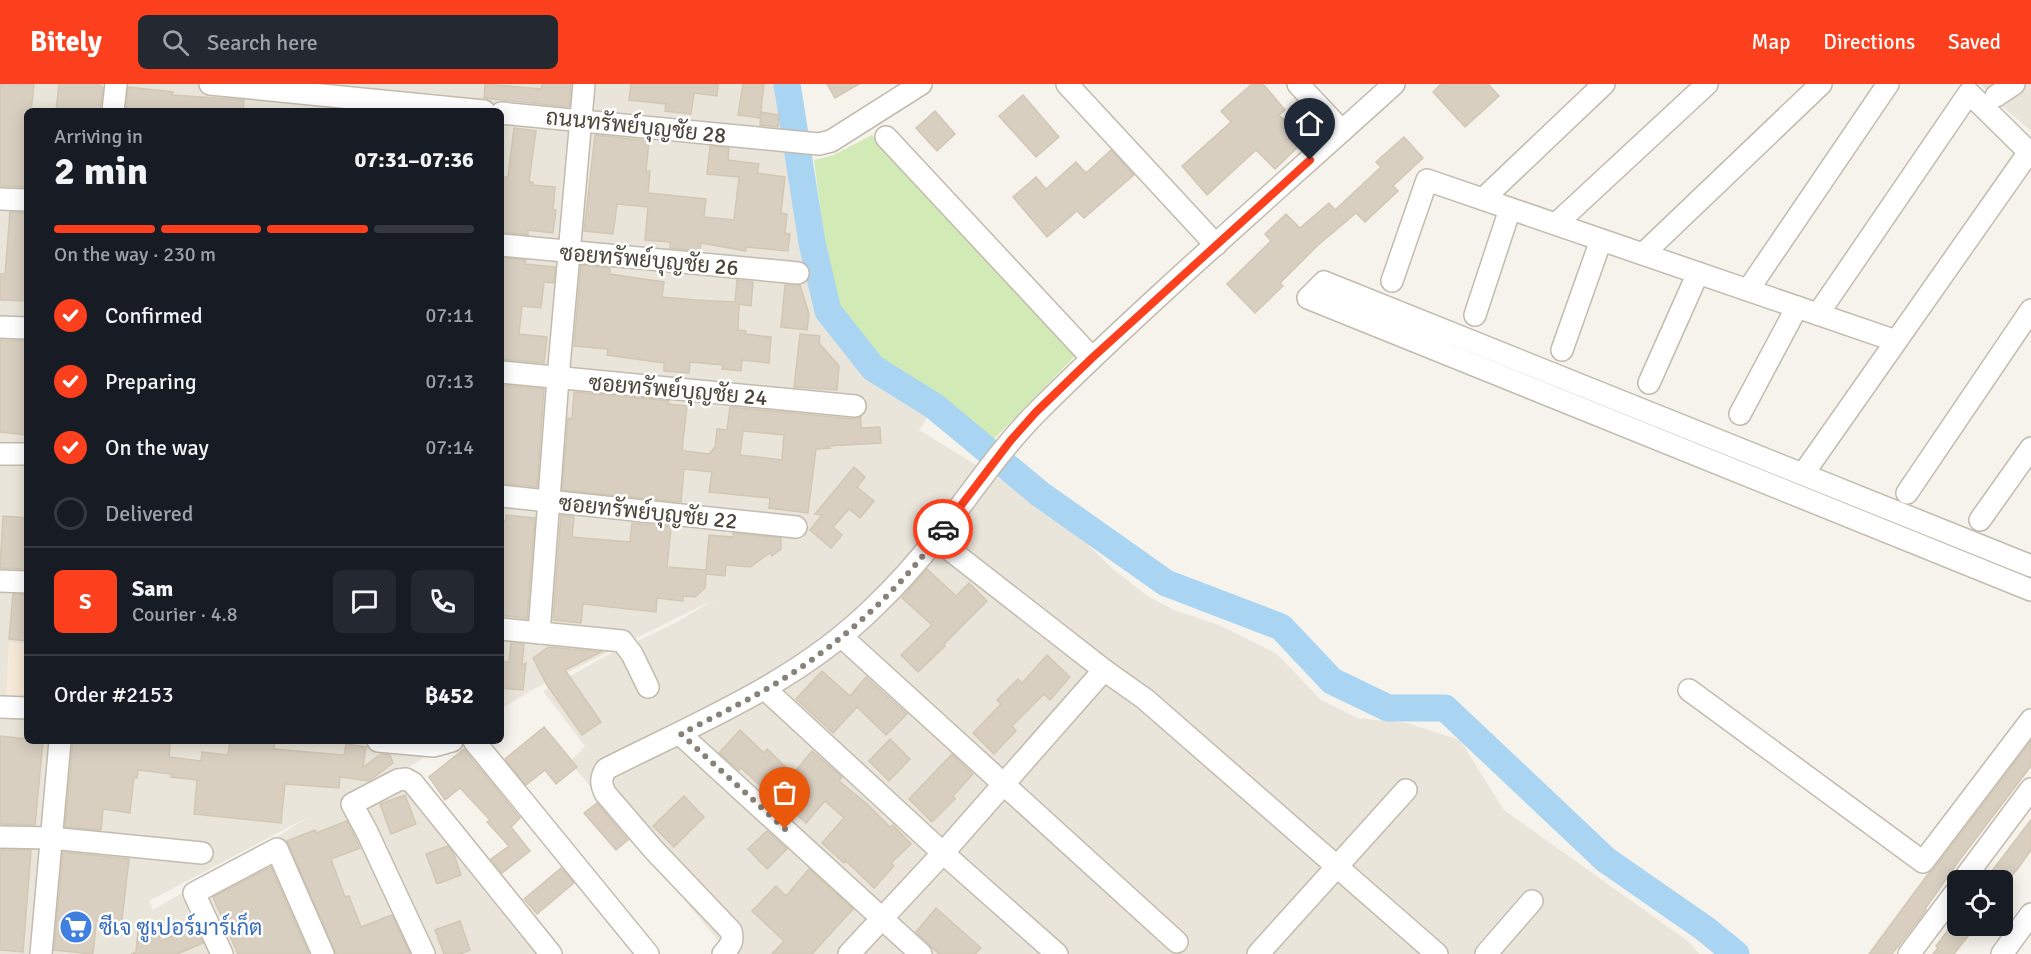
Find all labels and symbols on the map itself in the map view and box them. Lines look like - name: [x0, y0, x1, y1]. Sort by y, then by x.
- pin: [1284, 98, 1335, 160]
- street label: ถนนทรัพย์บุญชัย 28: [544, 102, 728, 151]
- street label: ซอยทรัพย์บุญชัย 26: [558, 238, 740, 283]
- street label: ซอยทรัพย์บุญชัย 24: [587, 368, 769, 413]
- street label: ซอยทรัพย์บุญชัย 22: [557, 488, 739, 537]
- courier: [913, 499, 973, 559]
- pin: [759, 767, 810, 829]
- supermarket icon: ซีเจ ซูเปอร์มาร์เก็ต: [58, 909, 94, 945]
- place label: ซีเจ ซูเปอร์มาร์เก็ต: [99, 912, 262, 943]

